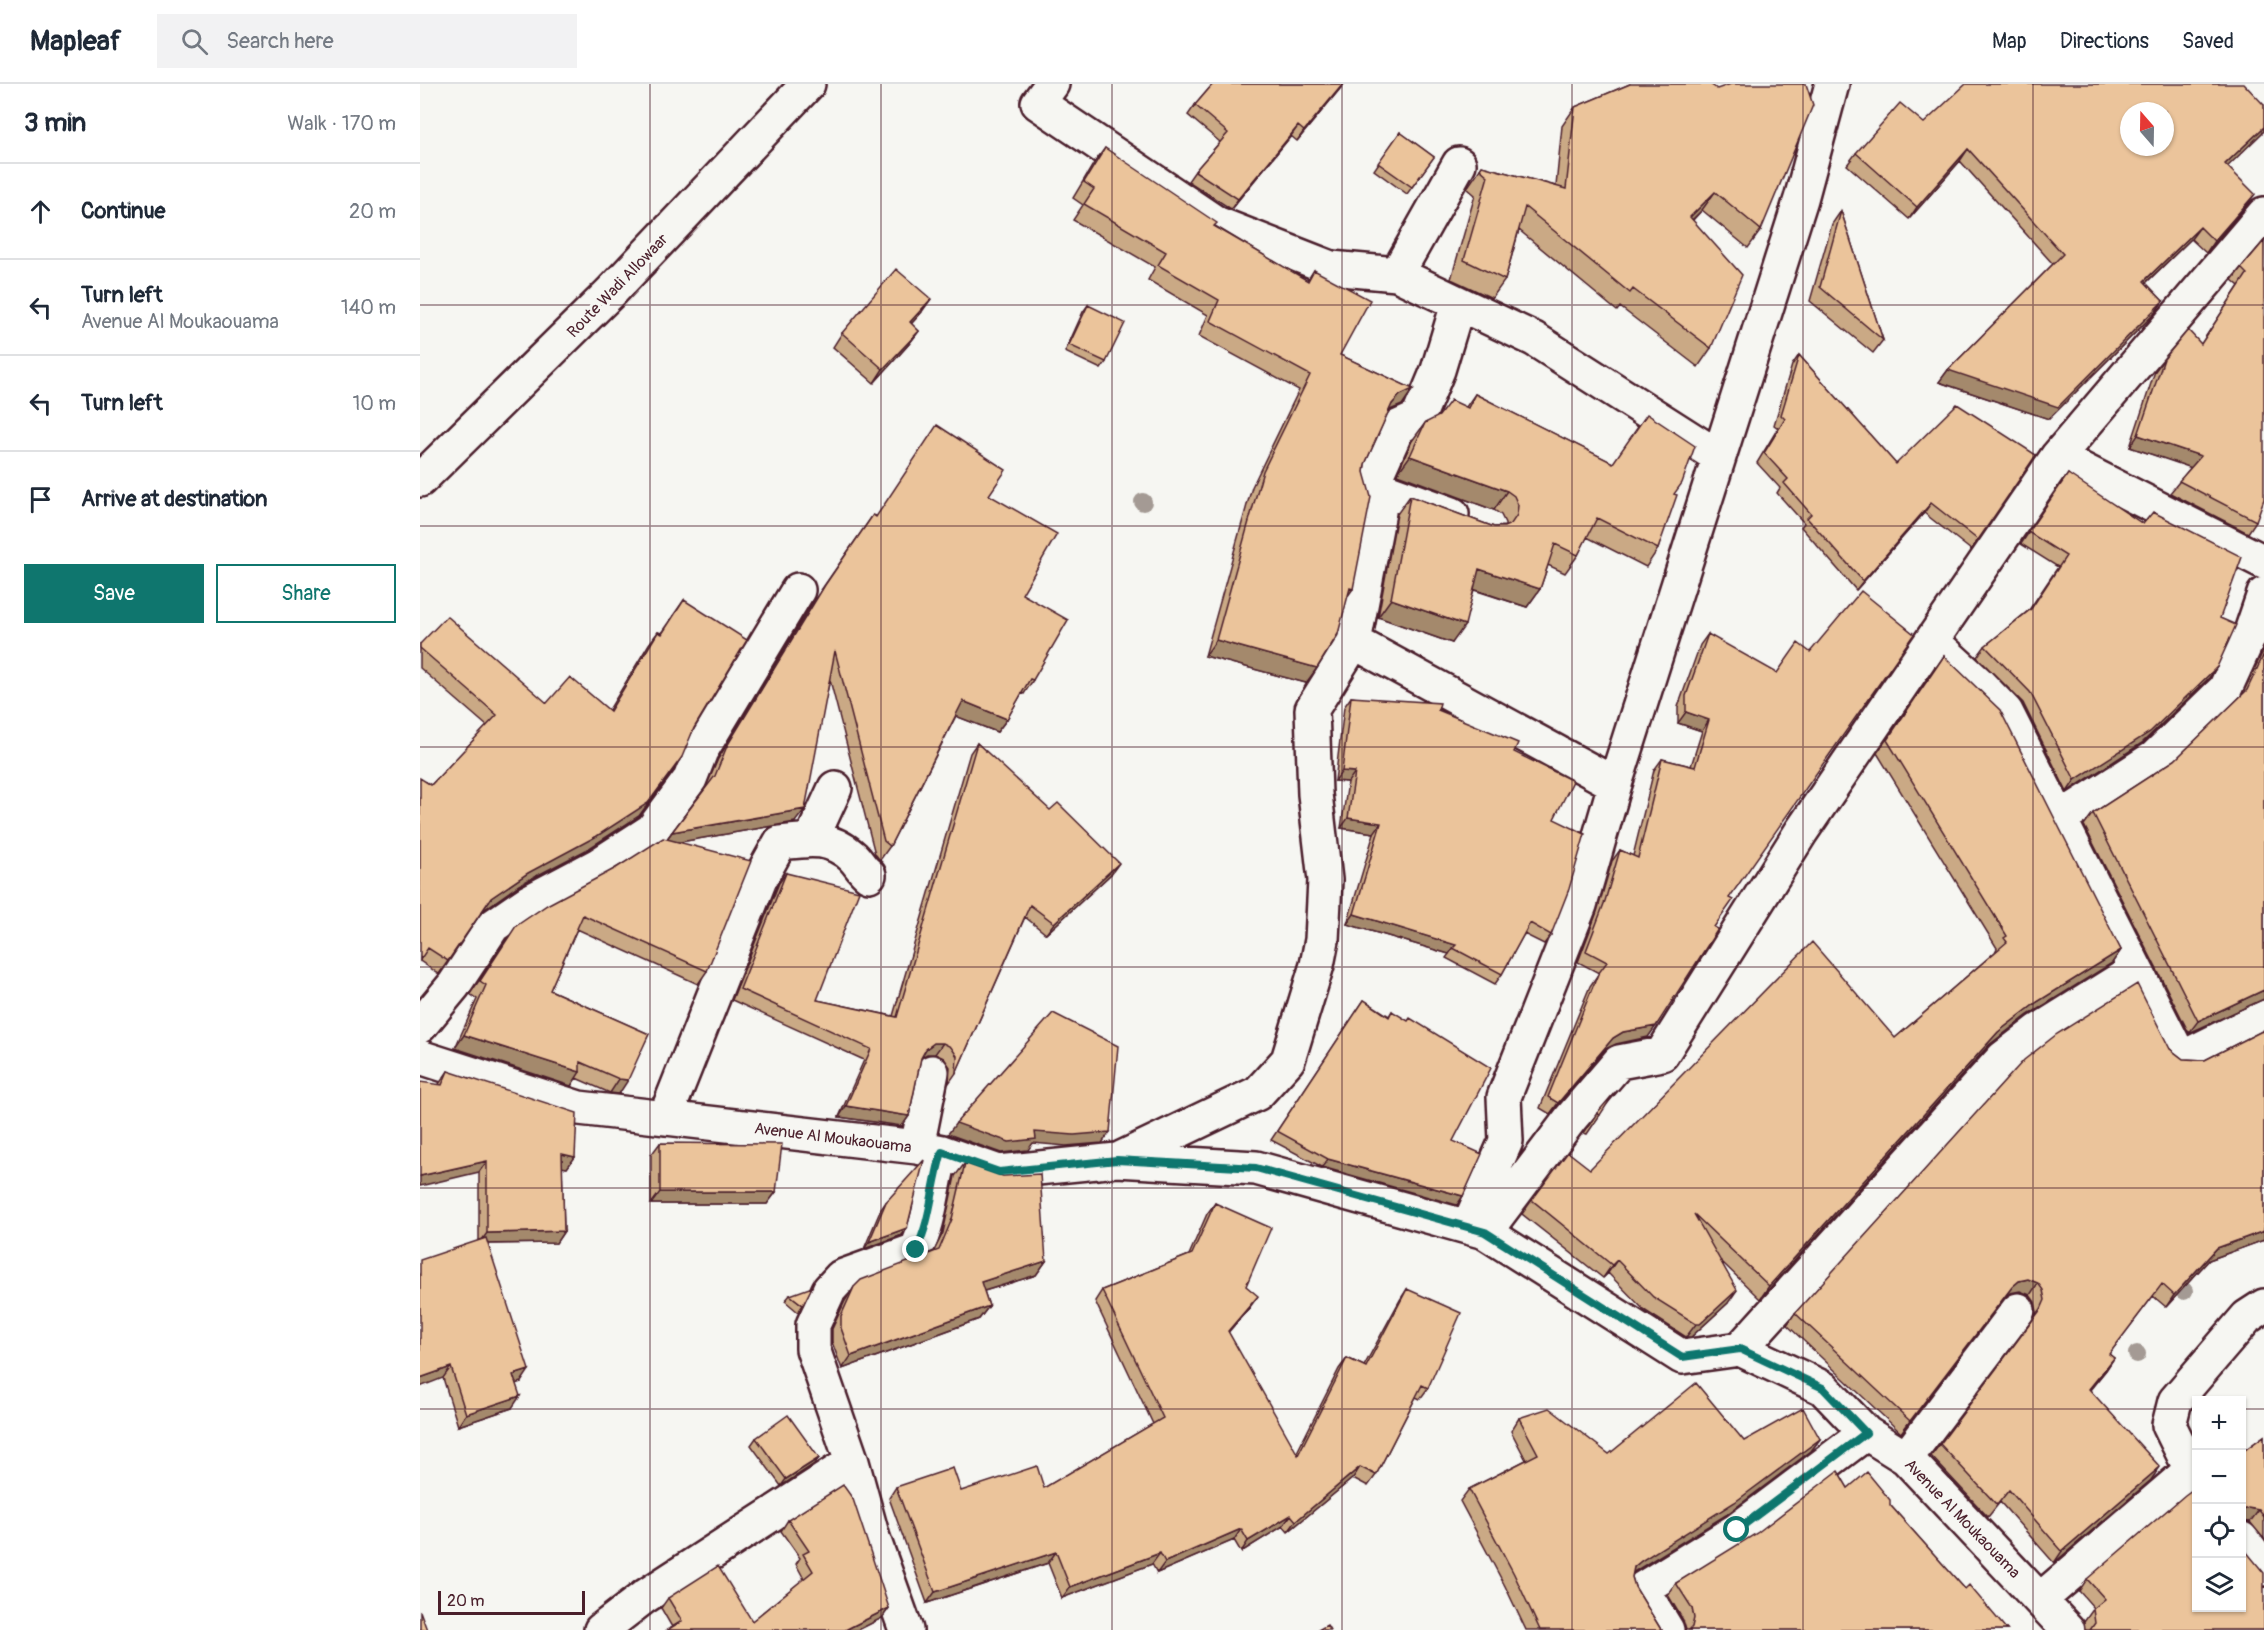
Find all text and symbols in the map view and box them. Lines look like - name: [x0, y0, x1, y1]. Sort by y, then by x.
- search box: [157, 14, 577, 68]
- text: Mapleaf: [30, 24, 121, 59]
- icon: search: [178, 25, 211, 58]
- text: Search here: [226, 27, 334, 55]
- text: Map: [1992, 28, 2027, 55]
- text: Directions: [2060, 28, 2149, 55]
- text: Saved: [2182, 28, 2234, 55]
- north arrow: [2120, 102, 2174, 156]
- text: 3 min: [24, 107, 86, 139]
- text: Walk · 170 m: [287, 111, 396, 136]
- icon: ahead: [24, 195, 57, 228]
- text: Continue: [81, 197, 165, 225]
- text: 20 m: [349, 199, 396, 224]
- street label: Route Wadi Allowaar: [563, 229, 673, 342]
- text: Turn left: [81, 281, 163, 309]
- icon: left: [24, 291, 57, 324]
- text: 140 m: [341, 295, 396, 320]
- text: Avenue Al Moukaouama: [81, 309, 279, 334]
- icon: left: [24, 387, 57, 420]
- text: Turn left: [81, 389, 163, 417]
- text: 10 m: [352, 391, 396, 416]
- icon: arrive: [24, 483, 57, 516]
- text: Arrive at destination: [81, 485, 267, 513]
- button: Save: [24, 564, 204, 623]
- button: Share: [216, 564, 396, 623]
- street label: Avenue Al Moukaouama: [753, 1118, 913, 1158]
- route end: [902, 1236, 928, 1262]
- map controls: [2192, 1396, 2246, 1612]
- button: +: [2192, 1396, 2246, 1450]
- button: −: [2192, 1450, 2246, 1504]
- street label: Avenue Al Moukaouama: [1900, 1455, 2024, 1583]
- button: locate: [2192, 1504, 2246, 1558]
- route start: [1723, 1516, 1749, 1542]
- button: layers: [2192, 1558, 2246, 1612]
- scale bar: [438, 1588, 585, 1616]
- text: 20 m: [447, 1591, 485, 1611]

